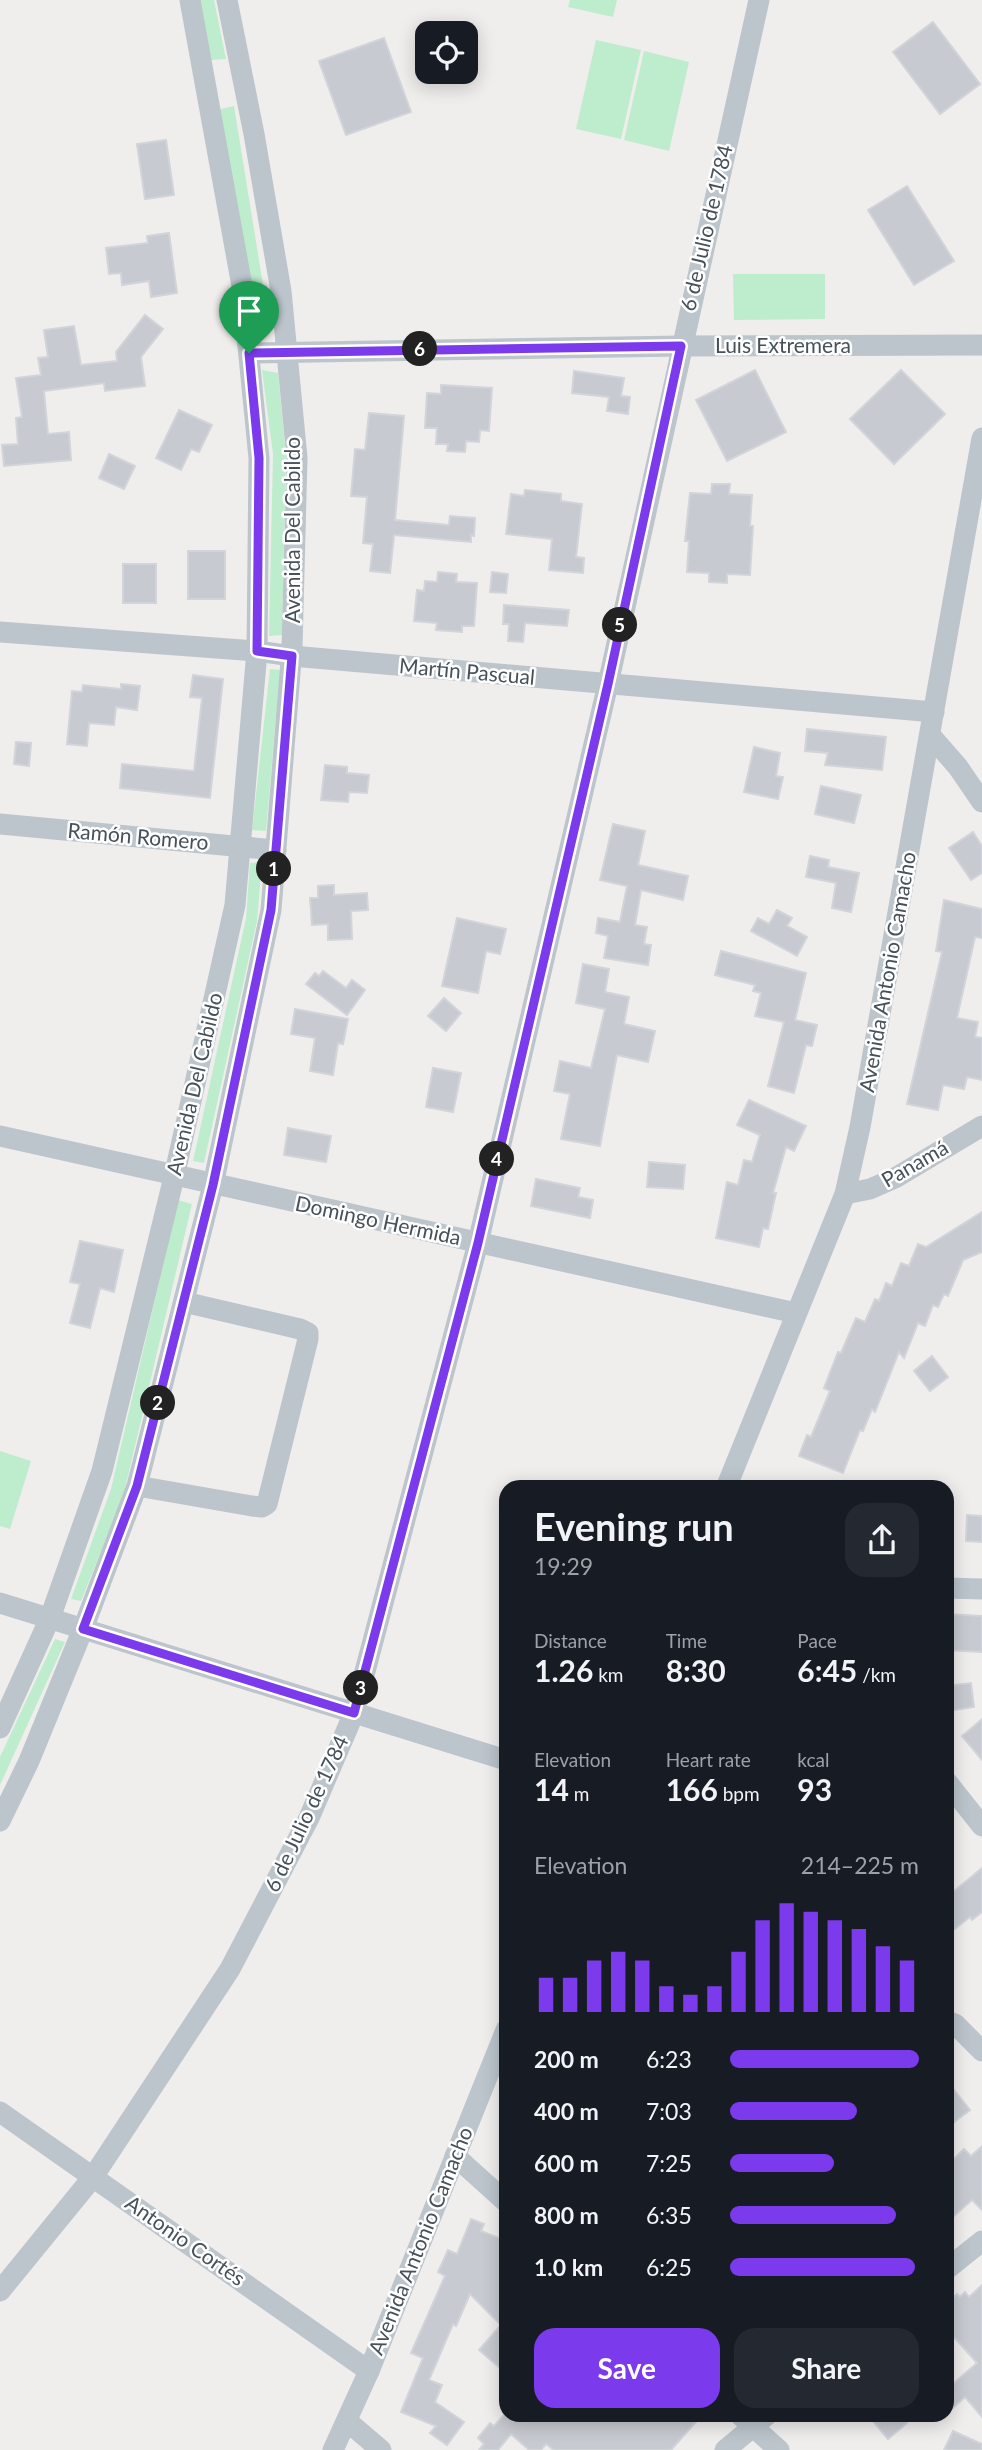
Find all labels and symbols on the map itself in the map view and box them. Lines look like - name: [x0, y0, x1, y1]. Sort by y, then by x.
- street label: 6 de Julio de 1784: [674, 142, 737, 313]
- pin: [219, 281, 279, 353]
- pin: 6: [402, 332, 438, 366]
- street label: Luis Extremera: [715, 332, 851, 357]
- street label: Avenida Del Cabildo: [279, 437, 304, 623]
- pin: 5: [602, 608, 638, 642]
- street label: Martín Pascual: [398, 652, 536, 689]
- street label: Ramón Romero: [67, 817, 210, 854]
- street label: Avenida Antonio Camacho: [853, 850, 920, 1094]
- pin: 1: [256, 852, 292, 886]
- street label: Avenida Del Cabildo: [160, 990, 227, 1177]
- street label: Panamá: [877, 1134, 952, 1192]
- pin: 4: [480, 1142, 514, 1176]
- street label: Domingo Hermida: [293, 1190, 463, 1249]
- pin: 2: [140, 1386, 176, 1420]
- pin: 3: [344, 1670, 378, 1706]
- street label: 6 de Julio de 1784: [258, 1731, 353, 1896]
- street label: Avenida Antonio Camacho: [362, 2123, 477, 2358]
- street label: Antonio Cortés: [121, 2189, 250, 2290]

